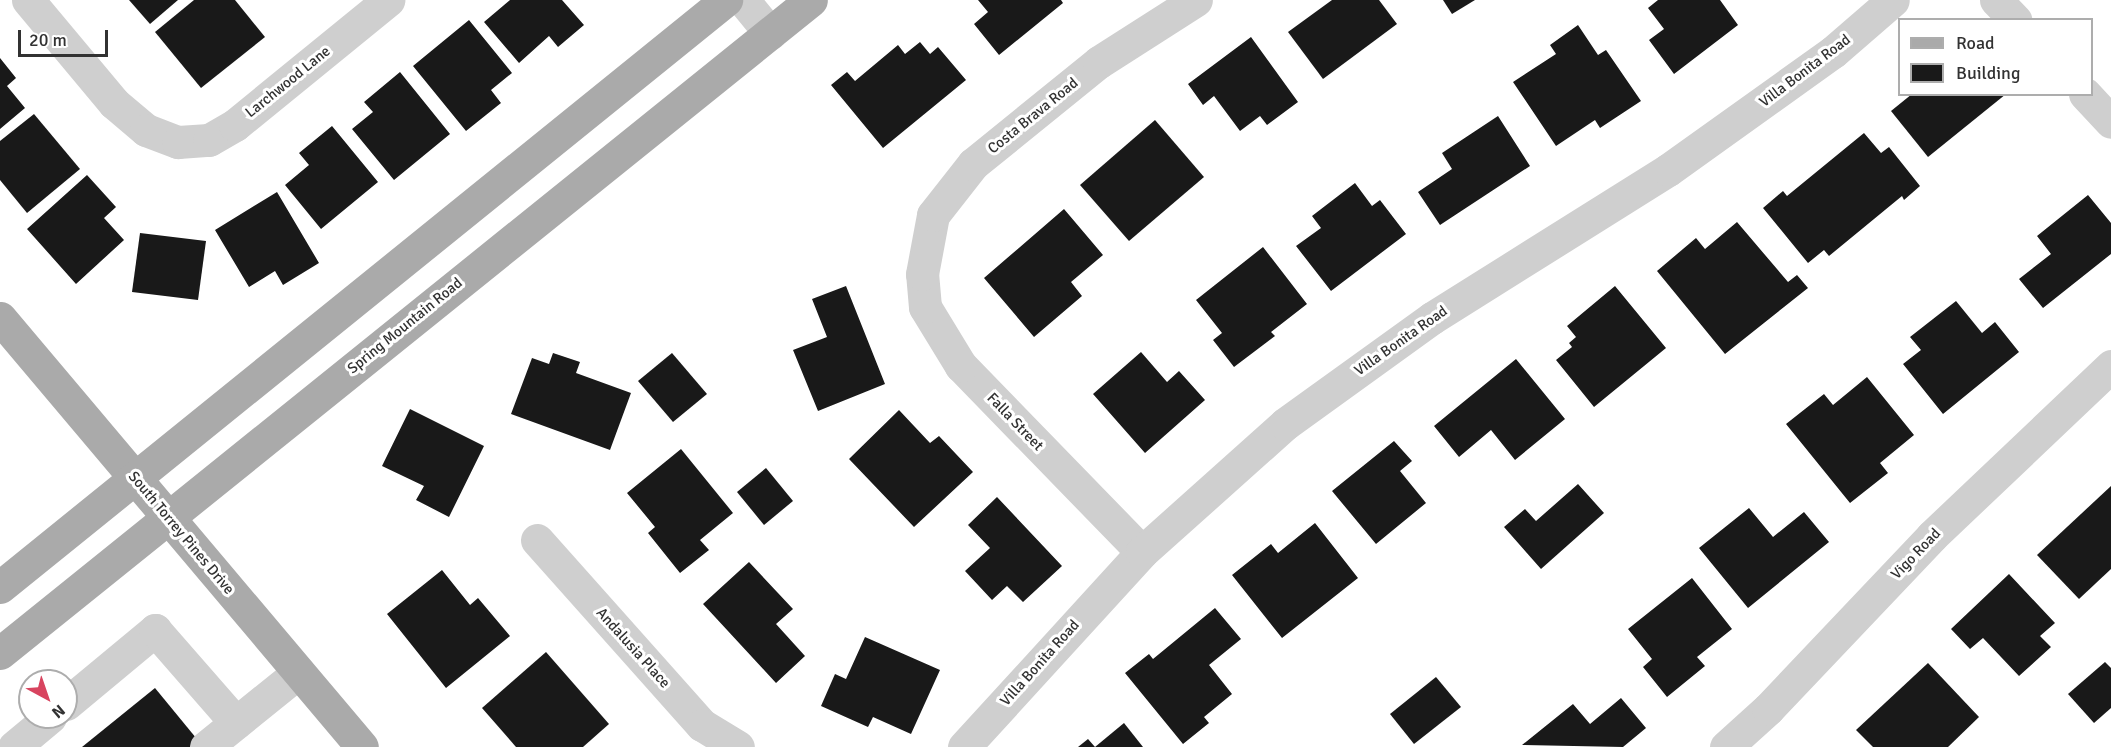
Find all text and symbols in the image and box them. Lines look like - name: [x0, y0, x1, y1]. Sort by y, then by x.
- scale bar: [21, 18, 111, 56]
- legend: [1898, 18, 2093, 96]
- text: 20 m: [29, 29, 67, 51]
- street label: Villa Bonita Road: [1756, 31, 1854, 111]
- text: Road: [1956, 32, 1995, 54]
- street label: Larchwood Lane: [242, 42, 334, 122]
- text: Building: [1956, 62, 2020, 84]
- street label: Costa Brava Road: [984, 74, 1082, 158]
- street label: Spring Mountain Road: [344, 274, 466, 378]
- street label: Villa Bonita Road: [1351, 302, 1451, 380]
- street label: Falla Street: [983, 389, 1047, 455]
- street label: South Torrey Pines Drive: [124, 468, 238, 598]
- street label: Vigo Road: [1887, 525, 1945, 583]
- street label: Andalusia Place: [592, 604, 674, 692]
- street label: Villa Bonita Road: [997, 616, 1083, 710]
- north arrow: [18, 669, 78, 729]
- text: N: [48, 700, 69, 722]

